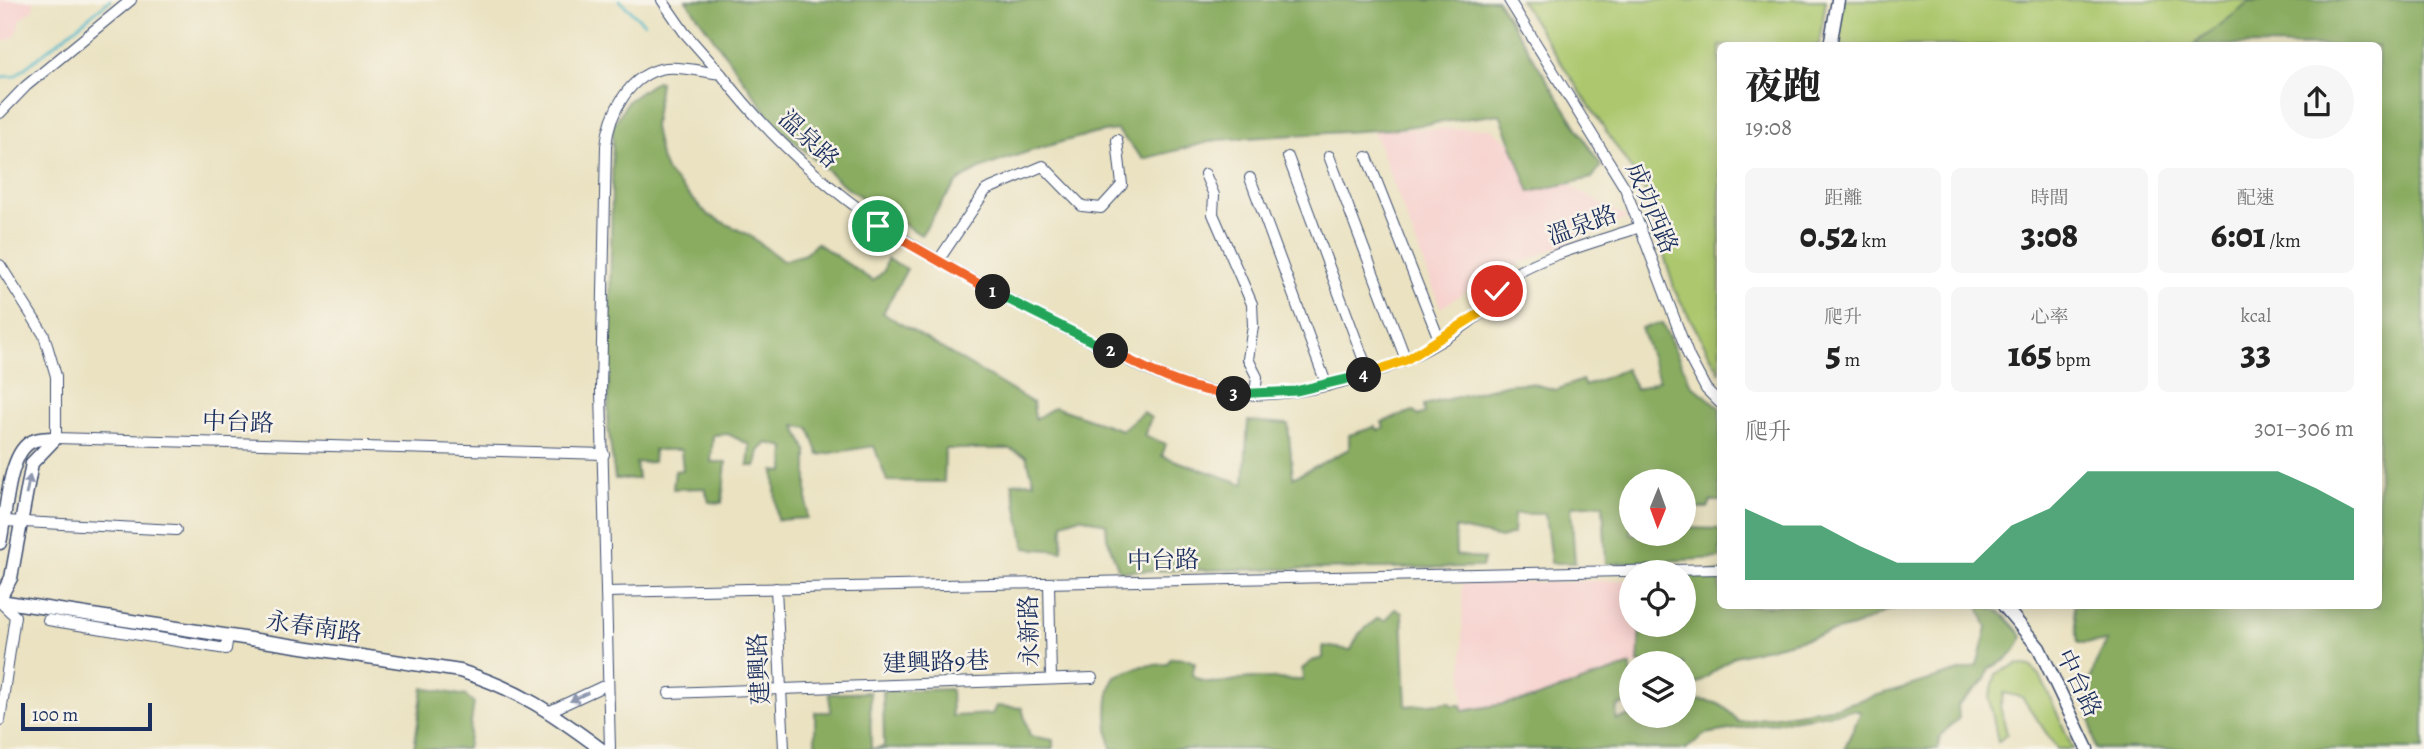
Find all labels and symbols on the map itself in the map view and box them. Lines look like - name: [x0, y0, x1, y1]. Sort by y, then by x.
- street label: 溫泉路: [772, 103, 846, 175]
- street label: 成功西路: [1619, 158, 1685, 258]
- pin: [848, 196, 908, 256]
- street label: 溫泉路: [1543, 198, 1621, 252]
- pin: [1467, 261, 1527, 321]
- pin: 1: [976, 274, 1010, 310]
- pin: 2: [1094, 334, 1128, 368]
- pin: 4: [1346, 358, 1382, 392]
- pin: 3: [1216, 376, 1252, 412]
- street label: 中台路: [201, 405, 275, 439]
- north arrow: [1619, 469, 1696, 546]
- one-way arrow: [23, 474, 34, 496]
- street label: 中台路: [1127, 543, 1199, 577]
- street label: 永新路: [1012, 595, 1046, 667]
- street label: 永春南路: [264, 604, 364, 650]
- street label: 建興路: [741, 632, 777, 706]
- street label: 建興路9巷: [882, 644, 990, 680]
- street label: 中台路: [2049, 644, 2109, 722]
- one-way arrow: [569, 691, 589, 703]
- scale bar: [21, 700, 152, 732]

